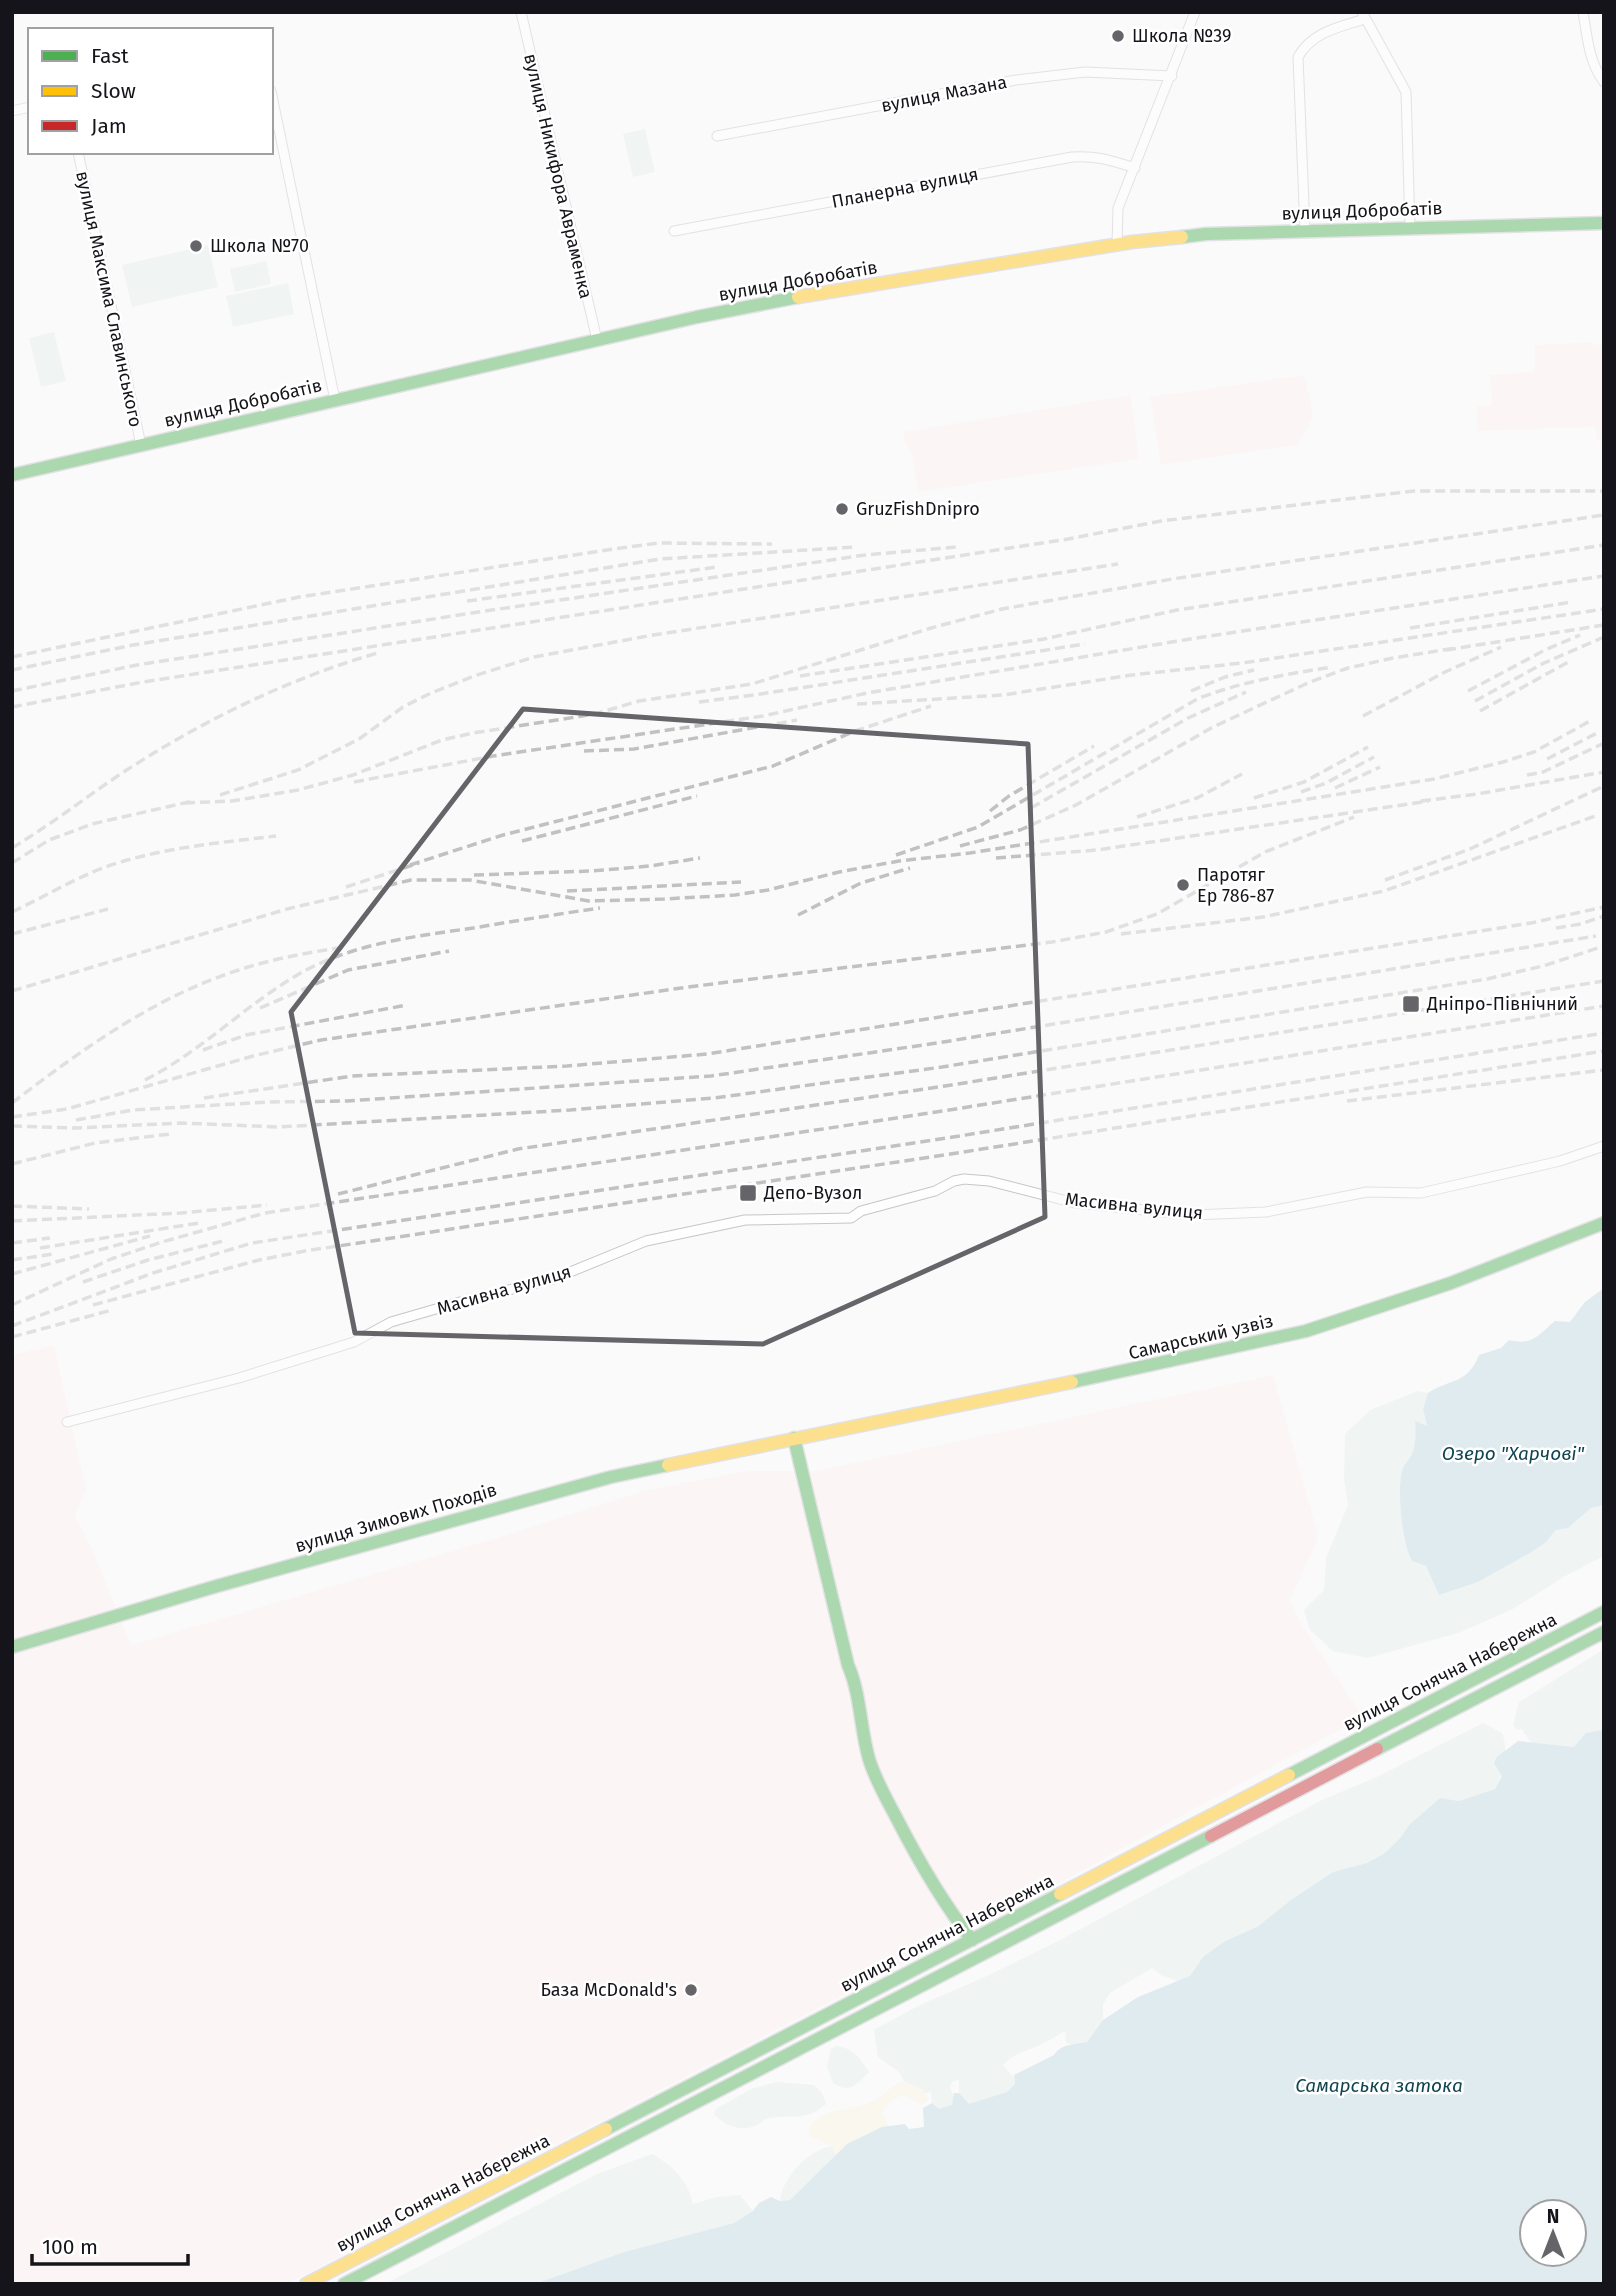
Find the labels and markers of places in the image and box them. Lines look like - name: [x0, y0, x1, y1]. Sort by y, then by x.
- place label: Школа №39: [1132, 25, 1232, 47]
- marker: Школа №39: [1110, 28, 1126, 44]
- place label: Школа №70: [210, 235, 309, 257]
- marker: Школа №70: [188, 238, 204, 254]
- place label: GruzFishDnipro: [856, 498, 980, 520]
- marker: GruzFishDnipro: [834, 501, 850, 517]
- place label: Паротяг Ер 786-87: [1197, 864, 1274, 907]
- marker: Паротяг Ер 786-87: [1175, 877, 1191, 893]
- place label: Дніпро-Північний: [1426, 993, 1578, 1015]
- marker: Дніпро-Північний: [1401, 994, 1421, 1014]
- place label: Депо-Вузол: [763, 1182, 862, 1204]
- marker: Депо-Вузол: [738, 1183, 758, 1203]
- place label: База McDonald's: [540, 1979, 677, 2001]
- marker: База McDonald's: [683, 1982, 699, 1998]

